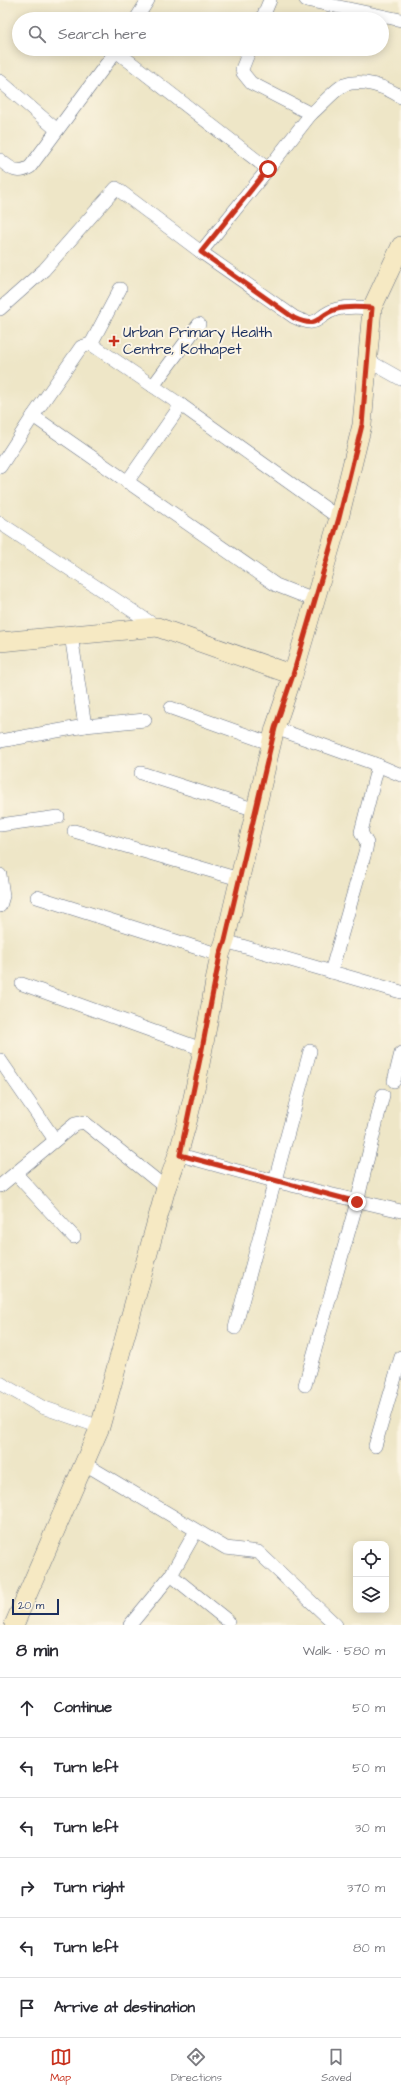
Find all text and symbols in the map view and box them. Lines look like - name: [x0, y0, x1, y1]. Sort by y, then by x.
- search box: [12, 12, 389, 56]
- icon: search: [26, 23, 48, 45]
- text: Search here: [58, 24, 147, 45]
- route start: [259, 160, 277, 178]
- place label: Urban Primary Health Centre, Kothapet: [123, 322, 272, 360]
- marker: Urban Primary Health Centre, Kothapet: [108, 335, 120, 347]
- route end: [348, 1193, 366, 1211]
- map controls: [353, 1541, 389, 1613]
- button: locate: [353, 1541, 389, 1577]
- button: layers: [353, 1577, 389, 1613]
- scale bar: [12, 1597, 59, 1616]
- text: 20 m: [18, 1598, 44, 1613]
- text: 8 min: [16, 1639, 58, 1663]
- text: Walk · 580 m: [303, 1642, 385, 1660]
- icon: ahead: [16, 1697, 38, 1719]
- text: Continue: [54, 1697, 112, 1718]
- text: 50 m: [352, 1699, 385, 1717]
- icon: left: [16, 1757, 38, 1779]
- text: Turn left: [54, 1757, 118, 1778]
- text: 50 m: [352, 1759, 385, 1777]
- icon: left: [16, 1817, 38, 1839]
- text: Turn left: [54, 1817, 118, 1838]
- text: 30 m: [355, 1819, 385, 1837]
- icon: right: [16, 1877, 38, 1899]
- text: Turn right: [54, 1877, 125, 1898]
- text: 370 m: [347, 1879, 385, 1897]
- icon: left: [16, 1937, 38, 1959]
- text: Turn left: [54, 1937, 118, 1958]
- text: 80 m: [353, 1939, 385, 1957]
- icon: arrive: [16, 1997, 38, 2019]
- text: Arrive at destination: [54, 1997, 195, 2018]
- tab: Map: [50, 2046, 72, 2085]
- tab: Directions: [171, 2046, 222, 2085]
- tab: Saved: [321, 2046, 351, 2085]

